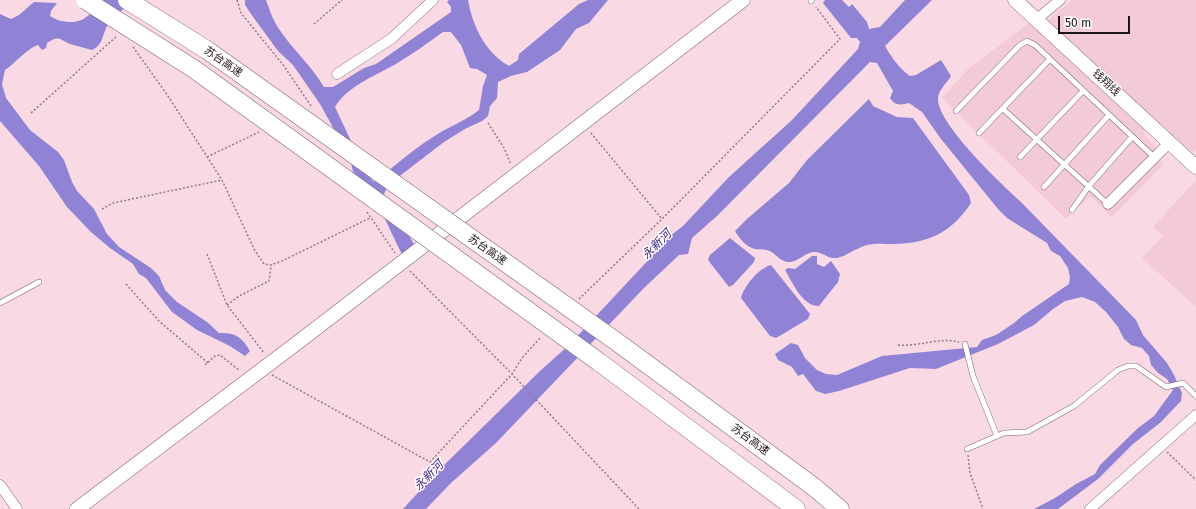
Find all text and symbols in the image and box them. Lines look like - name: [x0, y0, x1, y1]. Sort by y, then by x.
- scale bar: [1060, 8, 1132, 34]
- text: 50 m: [1065, 16, 1091, 30]
- street label: 苏台高速: [201, 44, 245, 80]
- street label: 钱翔线: [1089, 67, 1123, 99]
- water label: 永新河: [639, 227, 675, 263]
- street label: 苏台高速: [465, 232, 509, 268]
- street label: 苏台高速: [728, 422, 772, 458]
- water label: 永新河: [411, 458, 447, 494]

